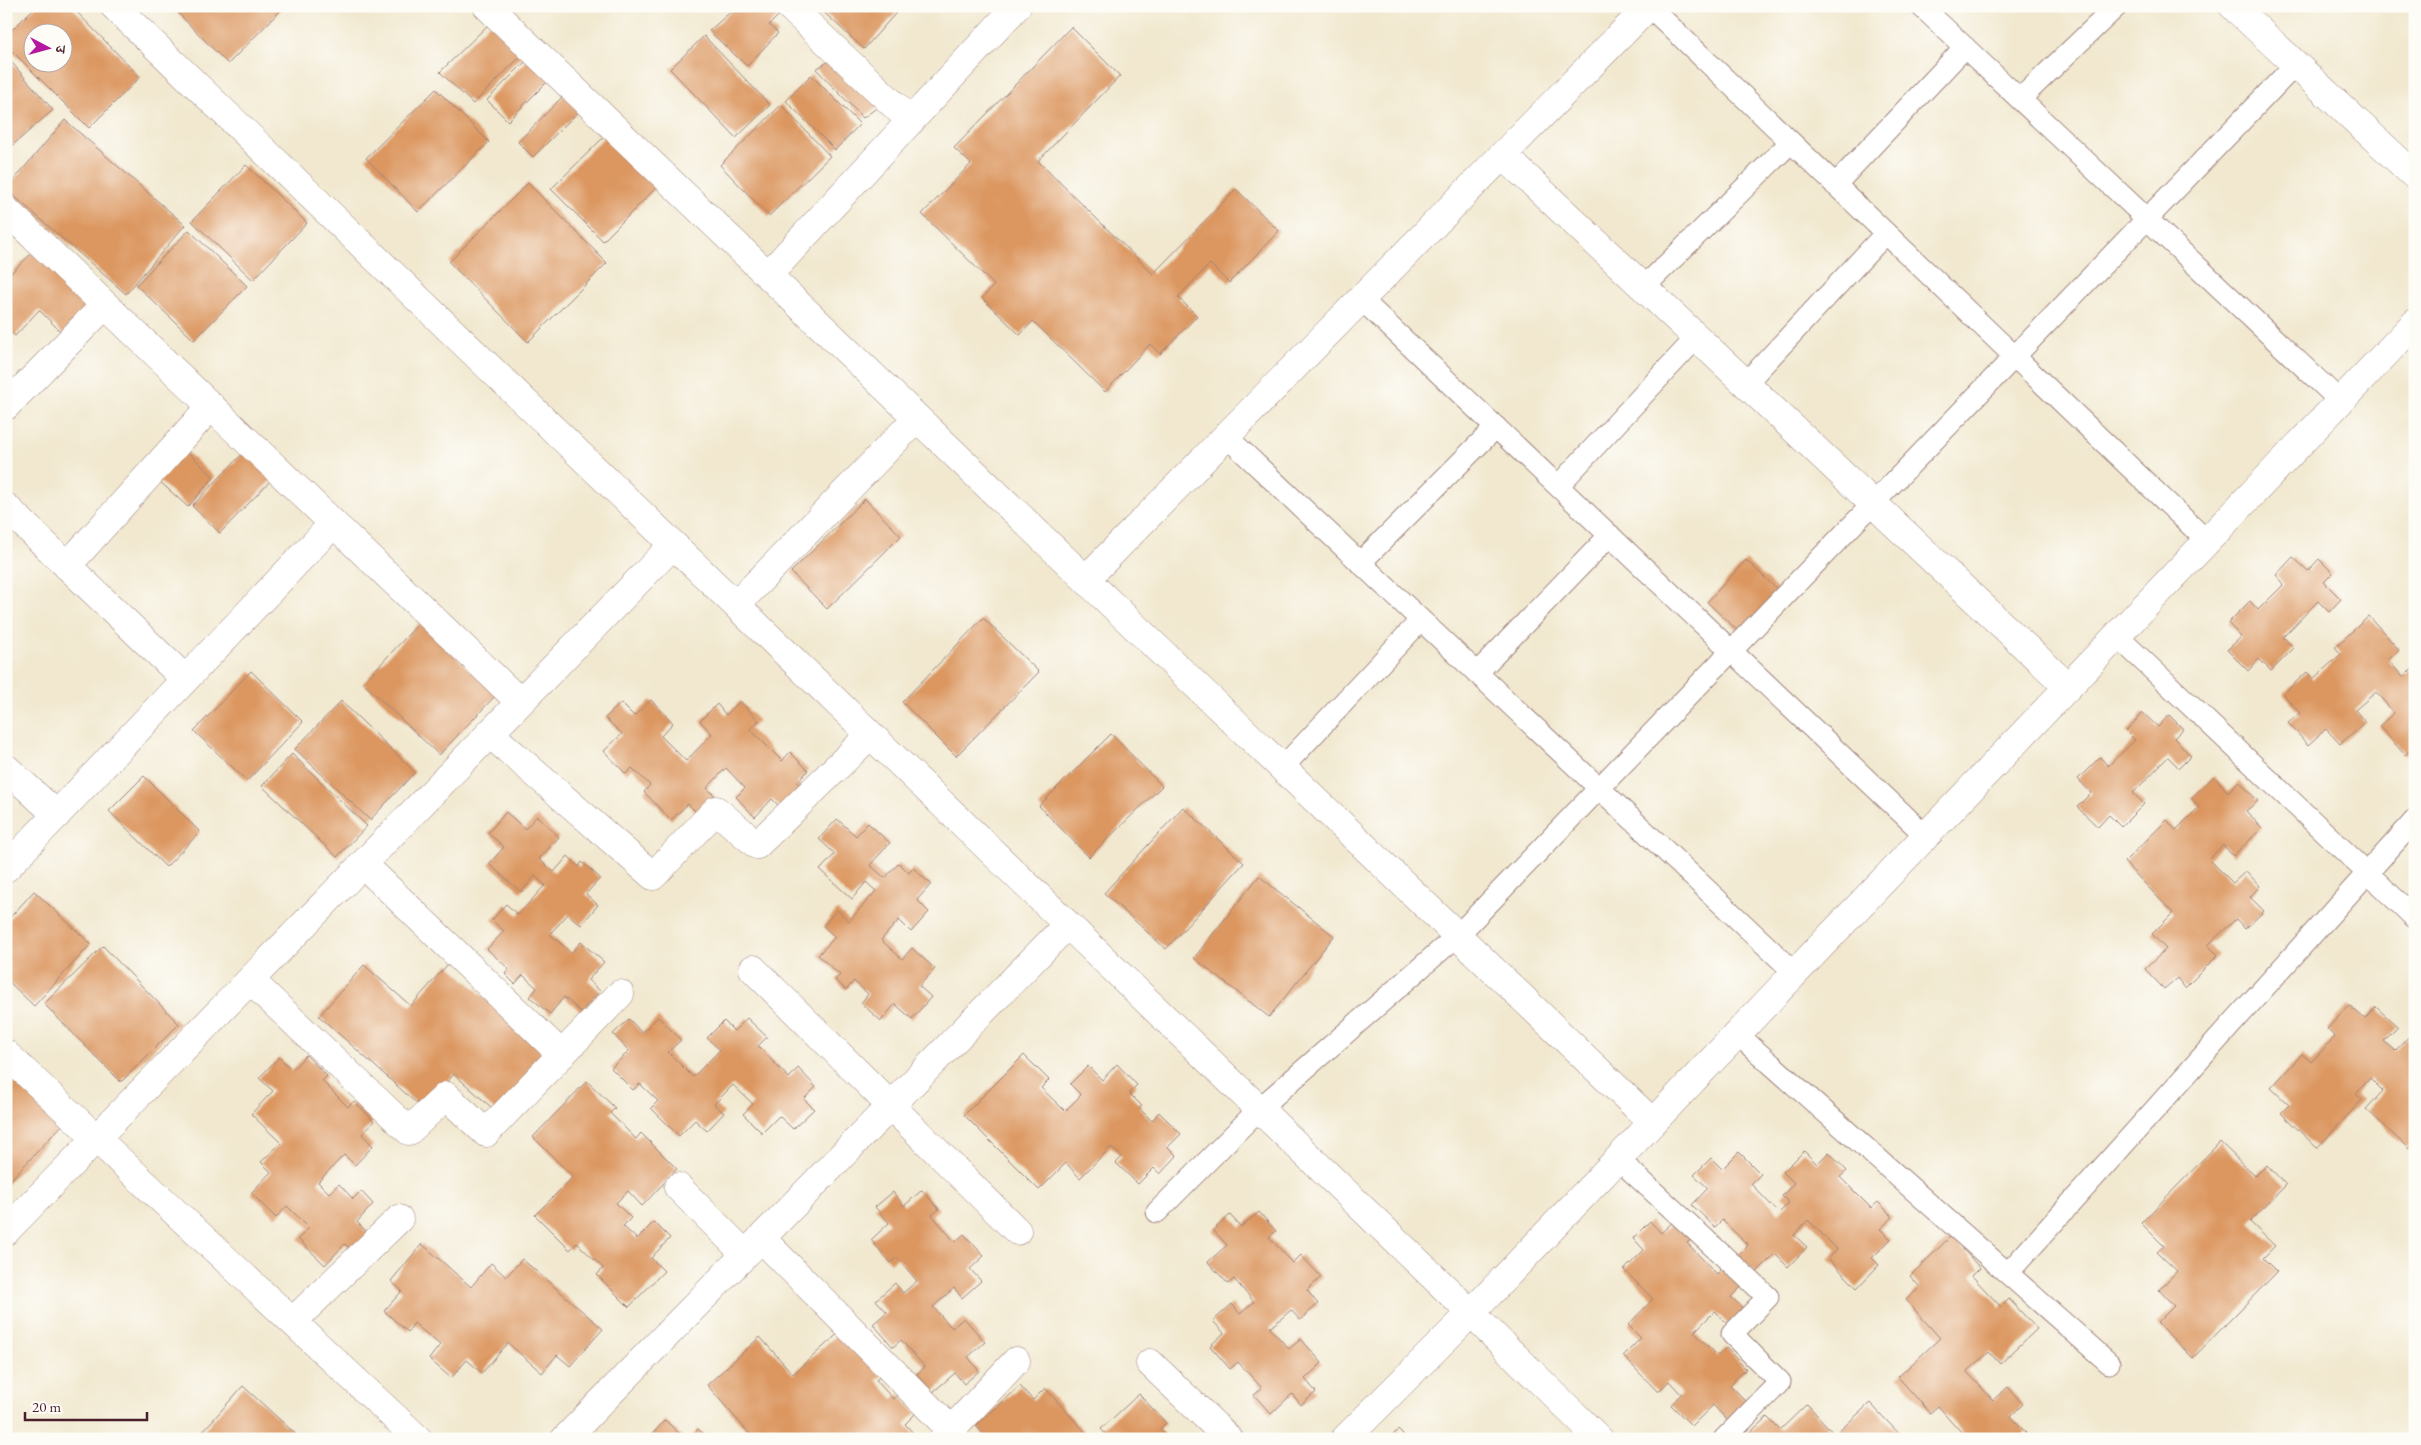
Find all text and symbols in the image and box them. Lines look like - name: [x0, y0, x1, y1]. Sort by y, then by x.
- north arrow: [22, 22, 72, 72]
- text: उ: [52, 44, 70, 55]
- scale bar: [25, 1390, 148, 1422]
- text: 20 m: [32, 1397, 61, 1416]

